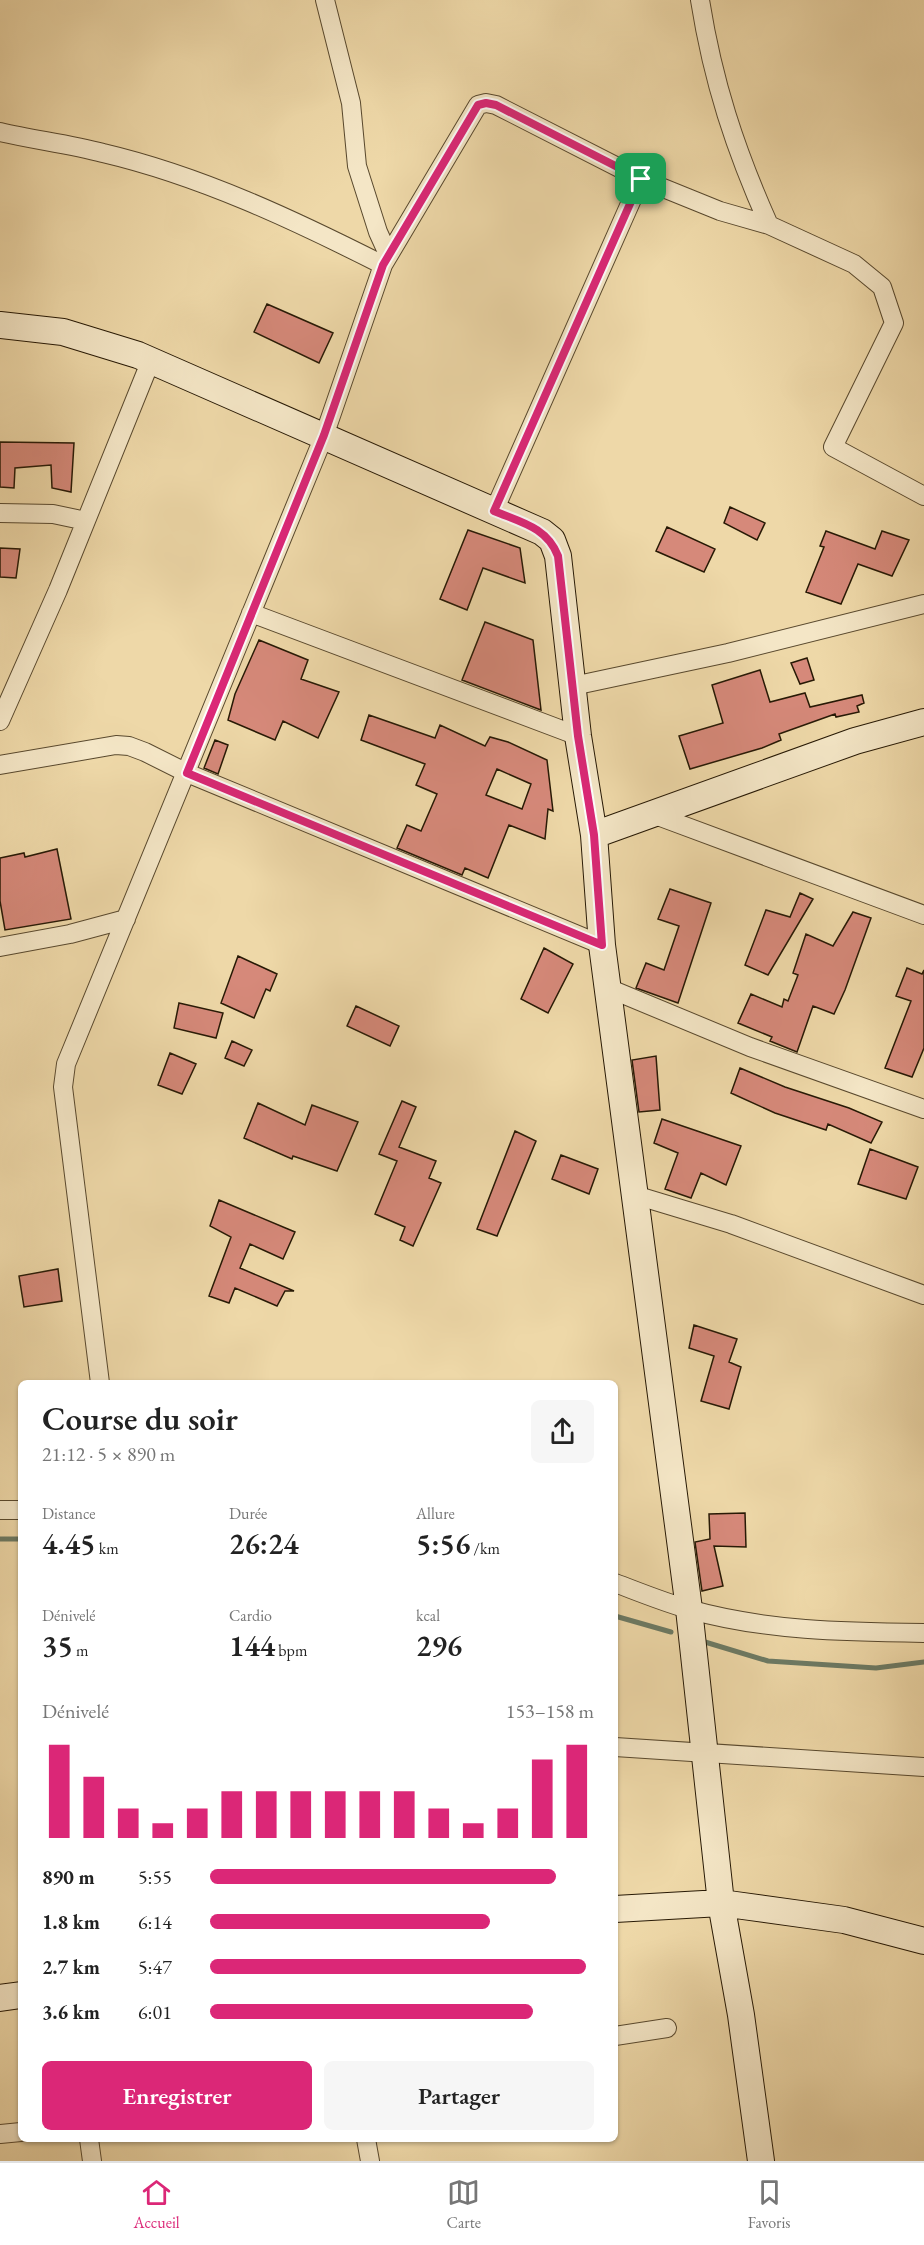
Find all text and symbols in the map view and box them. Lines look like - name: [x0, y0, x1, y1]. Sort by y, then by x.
- pin: [615, 153, 666, 204]
- icon: arrive: [624, 162, 657, 195]
- text: Course du soir: [42, 1397, 238, 1440]
- button: share: [531, 1400, 594, 1463]
- text: 21:12 · 5 × 890 m: [42, 1441, 175, 1467]
- text: Distance: [42, 1503, 95, 1524]
- text: Durée: [229, 1503, 267, 1524]
- text: Allure: [416, 1503, 455, 1524]
- text: 4.45: [42, 1524, 95, 1563]
- text: 26:24: [229, 1524, 299, 1563]
- text: 5:56: [416, 1524, 470, 1563]
- text: km: [95, 1538, 119, 1559]
- text: /km: [470, 1538, 500, 1559]
- text: Dénivelé: [42, 1605, 96, 1626]
- text: Cardio: [229, 1605, 272, 1626]
- text: kcal: [416, 1605, 440, 1626]
- text: 35: [42, 1626, 73, 1665]
- text: 144: [229, 1626, 275, 1665]
- text: 296: [416, 1626, 462, 1665]
- text: m: [73, 1640, 88, 1661]
- text: bpm: [275, 1640, 307, 1661]
- text: Dénivelé: [42, 1698, 109, 1724]
- text: 153–158 m: [506, 1698, 594, 1724]
- text: 890 m: [42, 1864, 95, 1890]
- text: 5:55: [138, 1864, 172, 1890]
- text: 1.8 km: [42, 1909, 100, 1935]
- text: 6:14: [138, 1909, 172, 1935]
- text: 2.7 km: [42, 1954, 100, 1980]
- text: 5:47: [138, 1954, 172, 1980]
- text: 3.6 km: [42, 1999, 100, 2025]
- text: 6:01: [138, 1999, 172, 2025]
- button: Enregistrer: [42, 2061, 312, 2130]
- button: Partager: [324, 2061, 594, 2130]
- tab: Accueil: [133, 2176, 180, 2233]
- tab: Carte: [447, 2176, 481, 2233]
- tab: Favoris: [748, 2176, 791, 2233]

